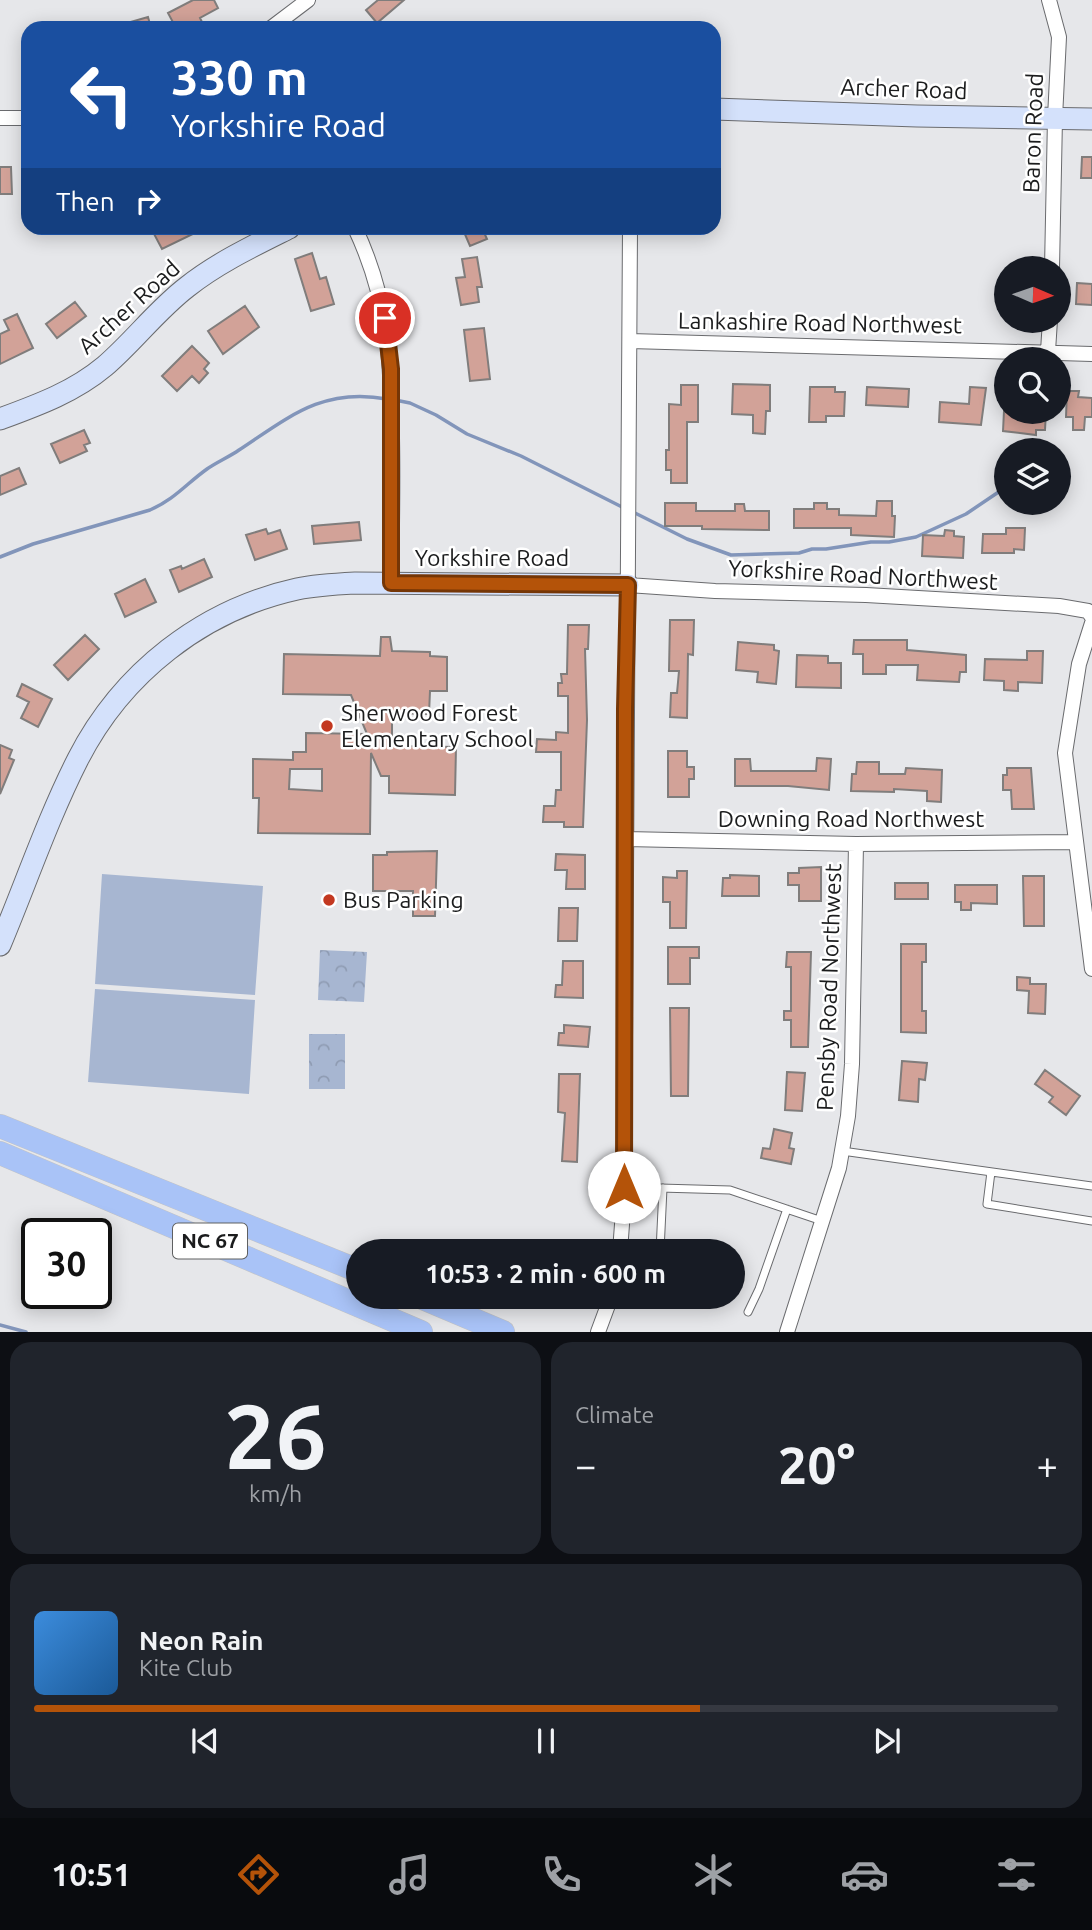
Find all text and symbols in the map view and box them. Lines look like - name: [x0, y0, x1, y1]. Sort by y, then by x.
- icon: left: [56, 49, 147, 140]
- text: 330 m: [171, 49, 308, 104]
- street label: Baron Road: [1018, 73, 1047, 193]
- street label: Archer Road: [840, 74, 968, 103]
- text: Yorkshire Road: [171, 107, 386, 143]
- icon: right: [129, 182, 167, 220]
- text: Then: [56, 187, 115, 216]
- street label: Archer Road: [73, 255, 184, 358]
- north arrow: [994, 256, 1071, 332]
- map controls: [994, 256, 1071, 515]
- pin: [355, 288, 415, 348]
- icon: arrive: [366, 299, 404, 337]
- street label: Lankashire Road Northwest: [678, 308, 962, 337]
- button: search: [994, 347, 1071, 424]
- button: layers: [994, 438, 1071, 515]
- street label: Yorkshire Road: [415, 545, 569, 570]
- street label: Yorkshire Road Northwest: [728, 555, 999, 594]
- place label: Sherwood Forest Elementary School: [341, 700, 534, 751]
- marker: Sherwood Forest Elementary School: [319, 718, 335, 734]
- street label: Downing Road Northwest: [718, 806, 984, 831]
- street label: Pensby Road Northwest: [812, 863, 845, 1111]
- place label: Bus Parking: [343, 887, 464, 912]
- marker: Bus Parking: [321, 892, 337, 908]
- position arrow: [587, 1150, 661, 1224]
- speed limit sign: 30: [21, 1218, 112, 1309]
- road number: NC 67: [173, 1224, 247, 1258]
- text: 10:53 · 2 min · 600 m: [425, 1259, 666, 1288]
- text: 26: [224, 1384, 327, 1486]
- text: Climate: [575, 1402, 654, 1427]
- text: 20°: [778, 1436, 855, 1494]
- text: −: [575, 1444, 596, 1486]
- text: +: [1037, 1444, 1058, 1486]
- text: km/h: [249, 1481, 302, 1506]
- text: Neon Rain: [139, 1626, 264, 1655]
- text: Kite Club: [139, 1655, 233, 1680]
- icon: previous: [186, 1722, 224, 1760]
- icon: pause: [527, 1722, 565, 1760]
- icon: next: [868, 1722, 906, 1760]
- icon: directions: [234, 1850, 283, 1899]
- icon: music: [385, 1850, 434, 1899]
- icon: phone: [537, 1850, 586, 1899]
- icon: climate: [689, 1850, 738, 1899]
- icon: car: [840, 1850, 889, 1899]
- icon: filters: [992, 1850, 1041, 1899]
- text: 10:51: [51, 1856, 131, 1892]

